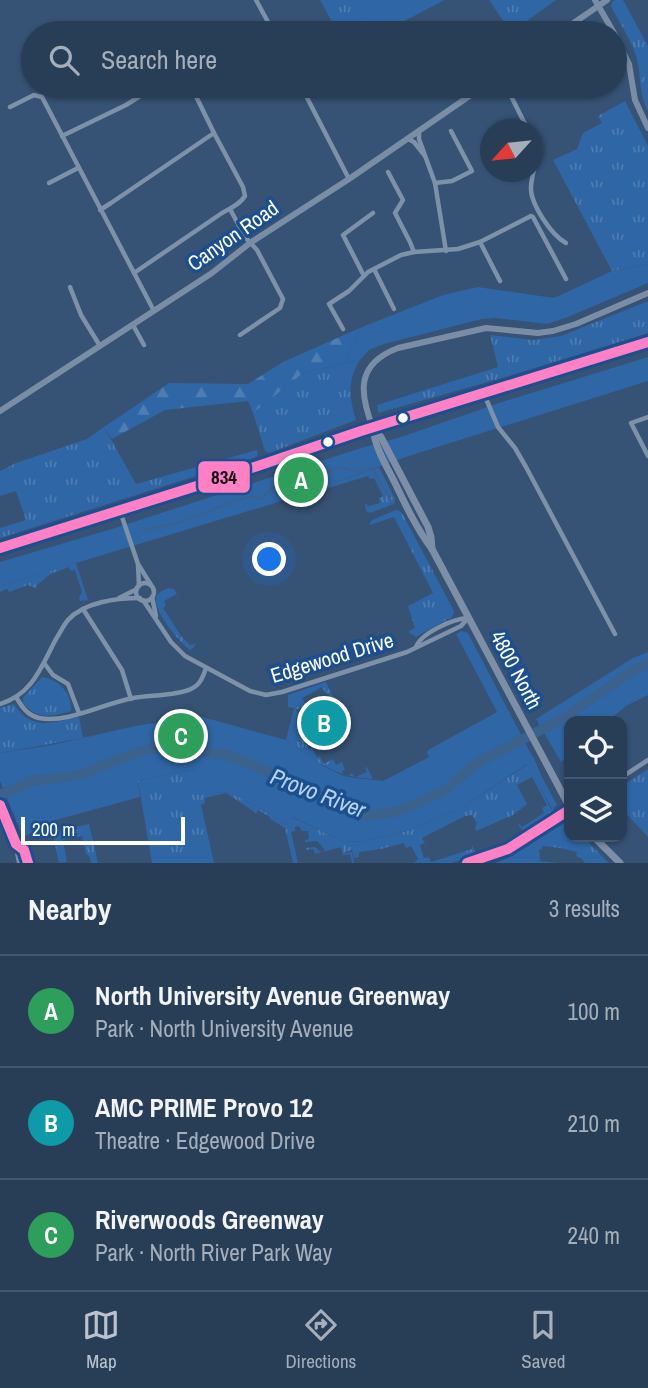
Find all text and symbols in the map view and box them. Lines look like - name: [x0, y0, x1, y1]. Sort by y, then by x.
- search box: [21, 21, 627, 98]
- icon: search: [45, 41, 83, 79]
- text: Search here: [101, 42, 217, 77]
- north arrow: [480, 119, 543, 182]
- street label: Canyon Road: [181, 194, 284, 278]
- unlabelled marker: [396, 411, 410, 425]
- unlabelled marker: [321, 435, 335, 449]
- pin: A: [278, 454, 324, 506]
- line badge: 834: [197, 460, 251, 494]
- text: 834: [211, 464, 237, 490]
- your location: [252, 542, 286, 576]
- street label: Edgewood Drive: [267, 625, 397, 690]
- street label: 4800 North: [484, 625, 549, 714]
- pin: B: [301, 697, 347, 749]
- pin: C: [158, 710, 204, 762]
- map controls: [564, 716, 627, 842]
- button: locate: [564, 716, 627, 779]
- water label: Provo River: [266, 760, 371, 825]
- button: layers: [564, 779, 627, 842]
- scale bar: [21, 814, 186, 846]
- text: 200 m: [32, 816, 75, 842]
- text: Nearby: [28, 889, 111, 929]
- text: 3 results: [549, 893, 620, 924]
- text: North University Avenue Greenway: [95, 978, 450, 1013]
- text: A: [44, 996, 58, 1027]
- text: 100 m: [568, 996, 620, 1027]
- text: Park · North University Avenue: [95, 1013, 354, 1044]
- text: AMC PRIME Provo 12: [95, 1090, 313, 1125]
- text: B: [44, 1108, 58, 1139]
- text: 210 m: [568, 1108, 620, 1139]
- text: Theatre · Edgewood Drive: [95, 1125, 315, 1156]
- text: Riverwoods Greenway: [95, 1202, 324, 1237]
- text: C: [44, 1220, 58, 1251]
- text: 240 m: [568, 1220, 620, 1251]
- text: Park · North River Park Way: [95, 1237, 332, 1268]
- tab: Map: [82, 1306, 120, 1374]
- tab: Directions: [285, 1306, 356, 1374]
- tab: Saved: [521, 1306, 566, 1374]

